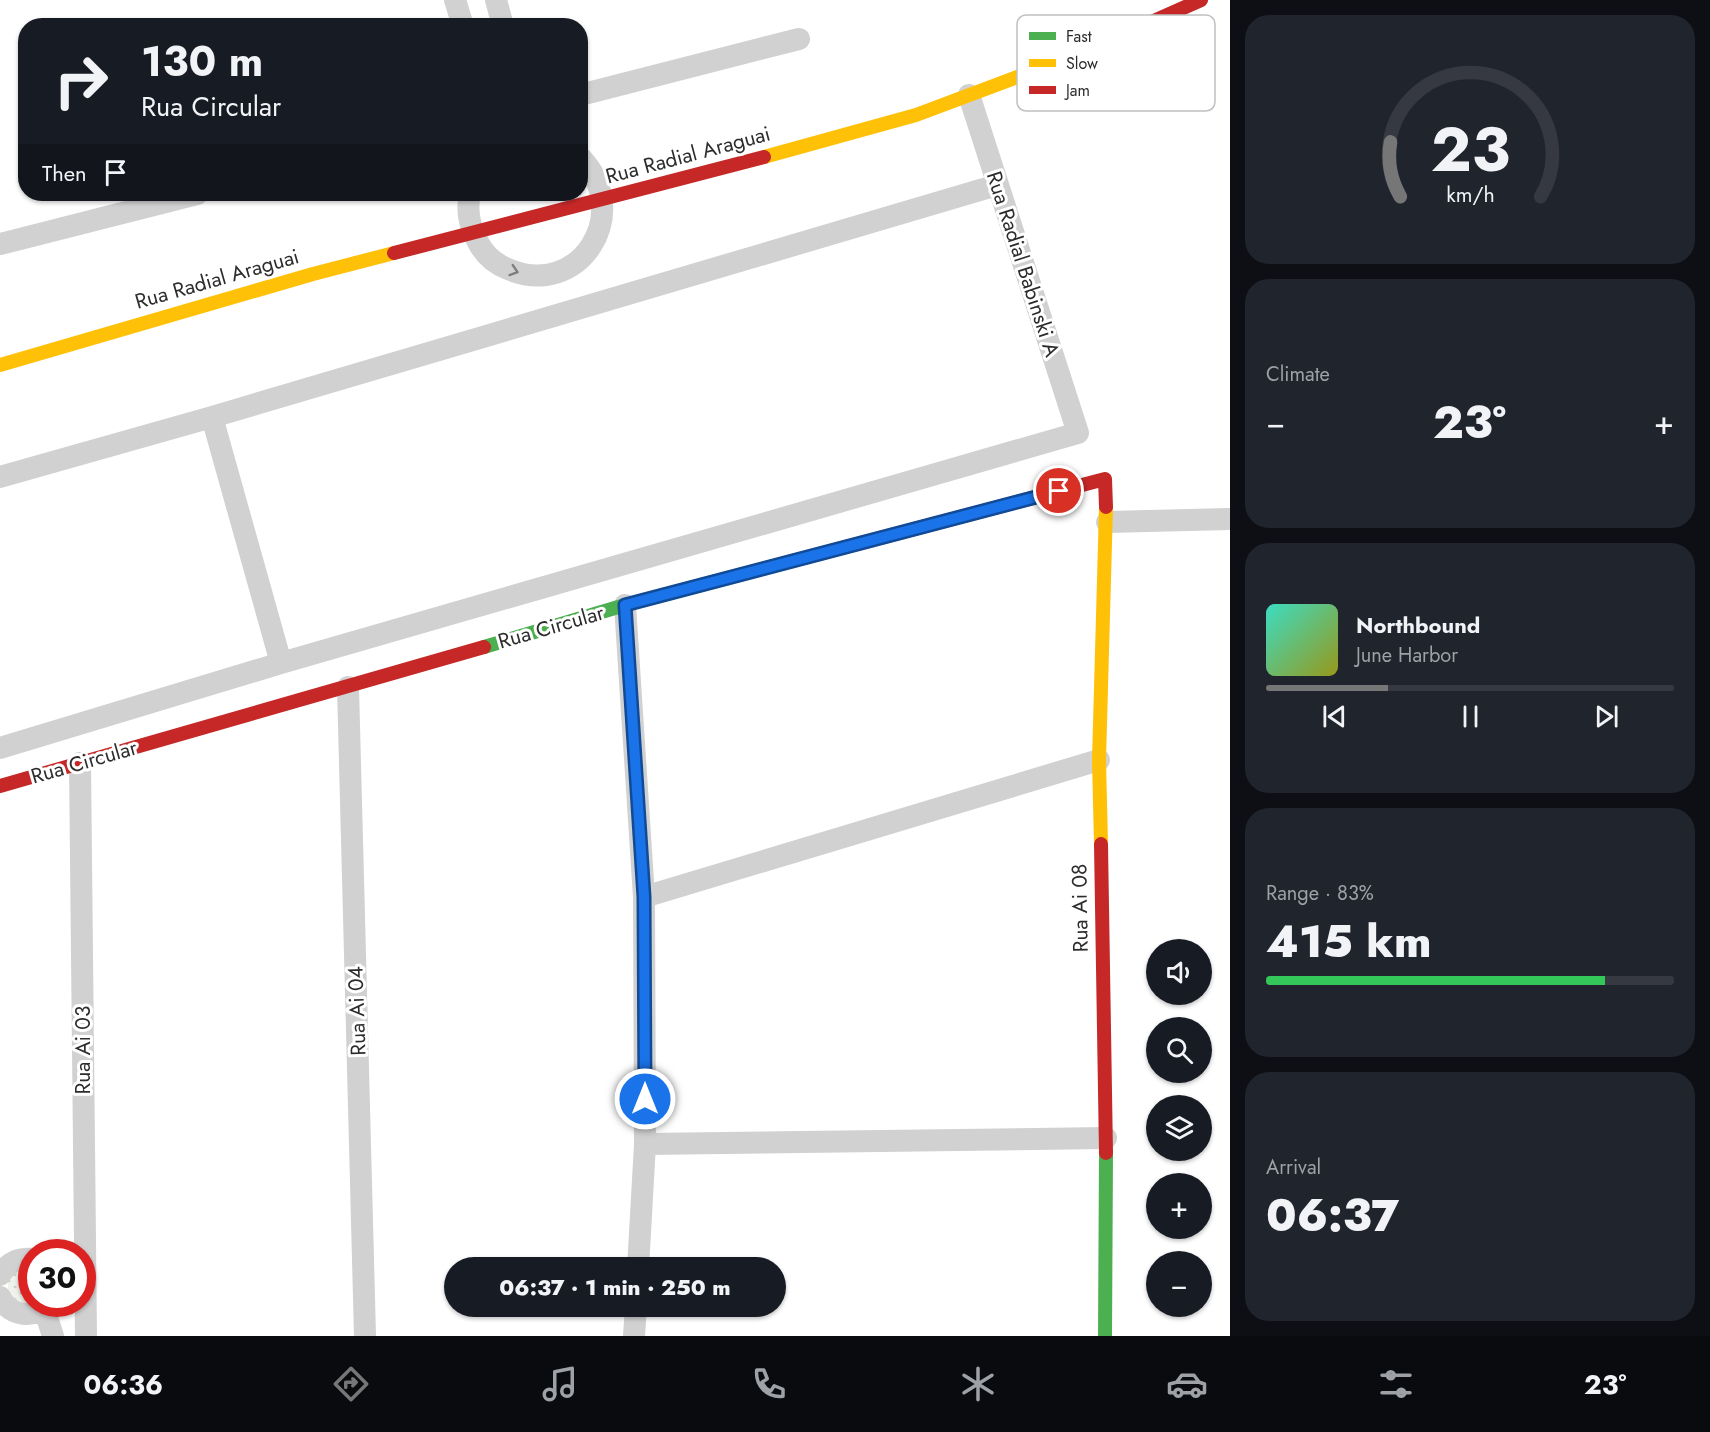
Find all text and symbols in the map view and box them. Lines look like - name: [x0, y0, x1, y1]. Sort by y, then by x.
- legend: [1017, 15, 1215, 111]
- text: Fast: [1066, 25, 1092, 48]
- text: 130 m: [141, 31, 263, 92]
- icon: right: [42, 42, 120, 120]
- text: Slow: [1066, 52, 1098, 75]
- text: Jam: [1064, 79, 1090, 102]
- text: Rua Circular: [141, 87, 281, 126]
- text: 23: [1430, 104, 1510, 194]
- street label: Rua Radial Araguai: [602, 119, 774, 191]
- icon: arrive: [99, 156, 132, 189]
- text: Then: [42, 157, 87, 189]
- street label: Rua Radial Babinski A: [979, 167, 1067, 361]
- text: km/h: [1446, 179, 1494, 210]
- street label: Rua Radial Araguai: [131, 241, 303, 317]
- one-way arrow: [508, 264, 519, 276]
- text: Climate: [1266, 360, 1330, 389]
- text: 23°: [1433, 390, 1506, 455]
- text: −: [1266, 399, 1285, 446]
- text: +: [1654, 399, 1674, 446]
- pin: [1033, 465, 1084, 516]
- icon: arrive: [1042, 474, 1075, 507]
- street label: Rua Circular: [494, 597, 608, 656]
- text: Northbound: [1356, 609, 1480, 641]
- text: June Harbor: [1356, 641, 1458, 670]
- icon: previous: [1318, 700, 1351, 733]
- icon: pause: [1454, 700, 1487, 733]
- icon: next: [1590, 700, 1623, 733]
- street label: Rua Circular: [27, 732, 141, 791]
- street label: Rua Ai 08: [1064, 863, 1096, 953]
- text: Range · 83%: [1266, 879, 1374, 908]
- text: 415 km: [1266, 909, 1432, 974]
- map controls: [1146, 939, 1212, 1317]
- button: sound: [1146, 939, 1212, 1005]
- street label: Rua Ai 04: [340, 966, 374, 1056]
- street label: Rua Ai 03: [68, 1006, 98, 1094]
- button: search: [1146, 1017, 1212, 1083]
- position arrow: [613, 1067, 677, 1131]
- button: layers: [1146, 1095, 1212, 1161]
- text: Arrival: [1266, 1153, 1321, 1182]
- button: +: [1146, 1173, 1212, 1239]
- text: 06:37: [1266, 1183, 1399, 1248]
- speed limit sign: 30: [18, 1239, 96, 1317]
- button: −: [1146, 1251, 1212, 1317]
- text: 06:37 · 1 min · 250 m: [499, 1271, 731, 1303]
- icon: directions: [330, 1363, 372, 1405]
- icon: music: [539, 1363, 581, 1405]
- icon: phone: [748, 1363, 790, 1405]
- icon: climate: [957, 1363, 999, 1405]
- icon: car: [1166, 1363, 1208, 1405]
- icon: filters: [1375, 1363, 1417, 1405]
- text: 06:36: [84, 1365, 163, 1404]
- text: 23°: [1584, 1365, 1626, 1404]

